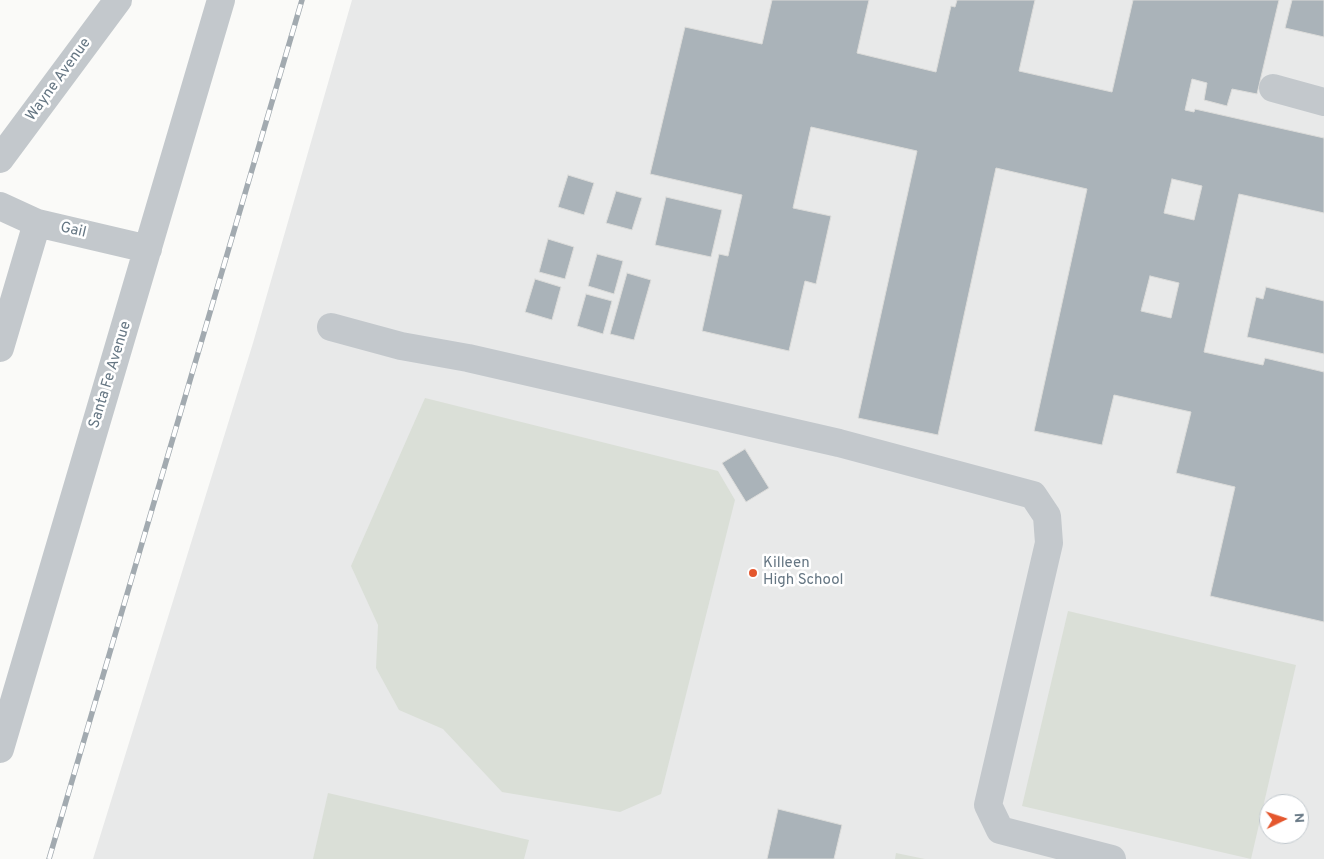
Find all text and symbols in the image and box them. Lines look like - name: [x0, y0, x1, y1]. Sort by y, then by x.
- street label: Wayne Avenue: [23, 35, 95, 125]
- street label: Gail: [58, 219, 88, 243]
- street label: Santa Fe Avenue: [86, 319, 136, 431]
- place label: Killeen High School: [763, 555, 844, 590]
- marker: Killeen High School: [747, 567, 759, 579]
- north arrow: [1259, 794, 1309, 844]
- text: N: [1290, 812, 1307, 824]

